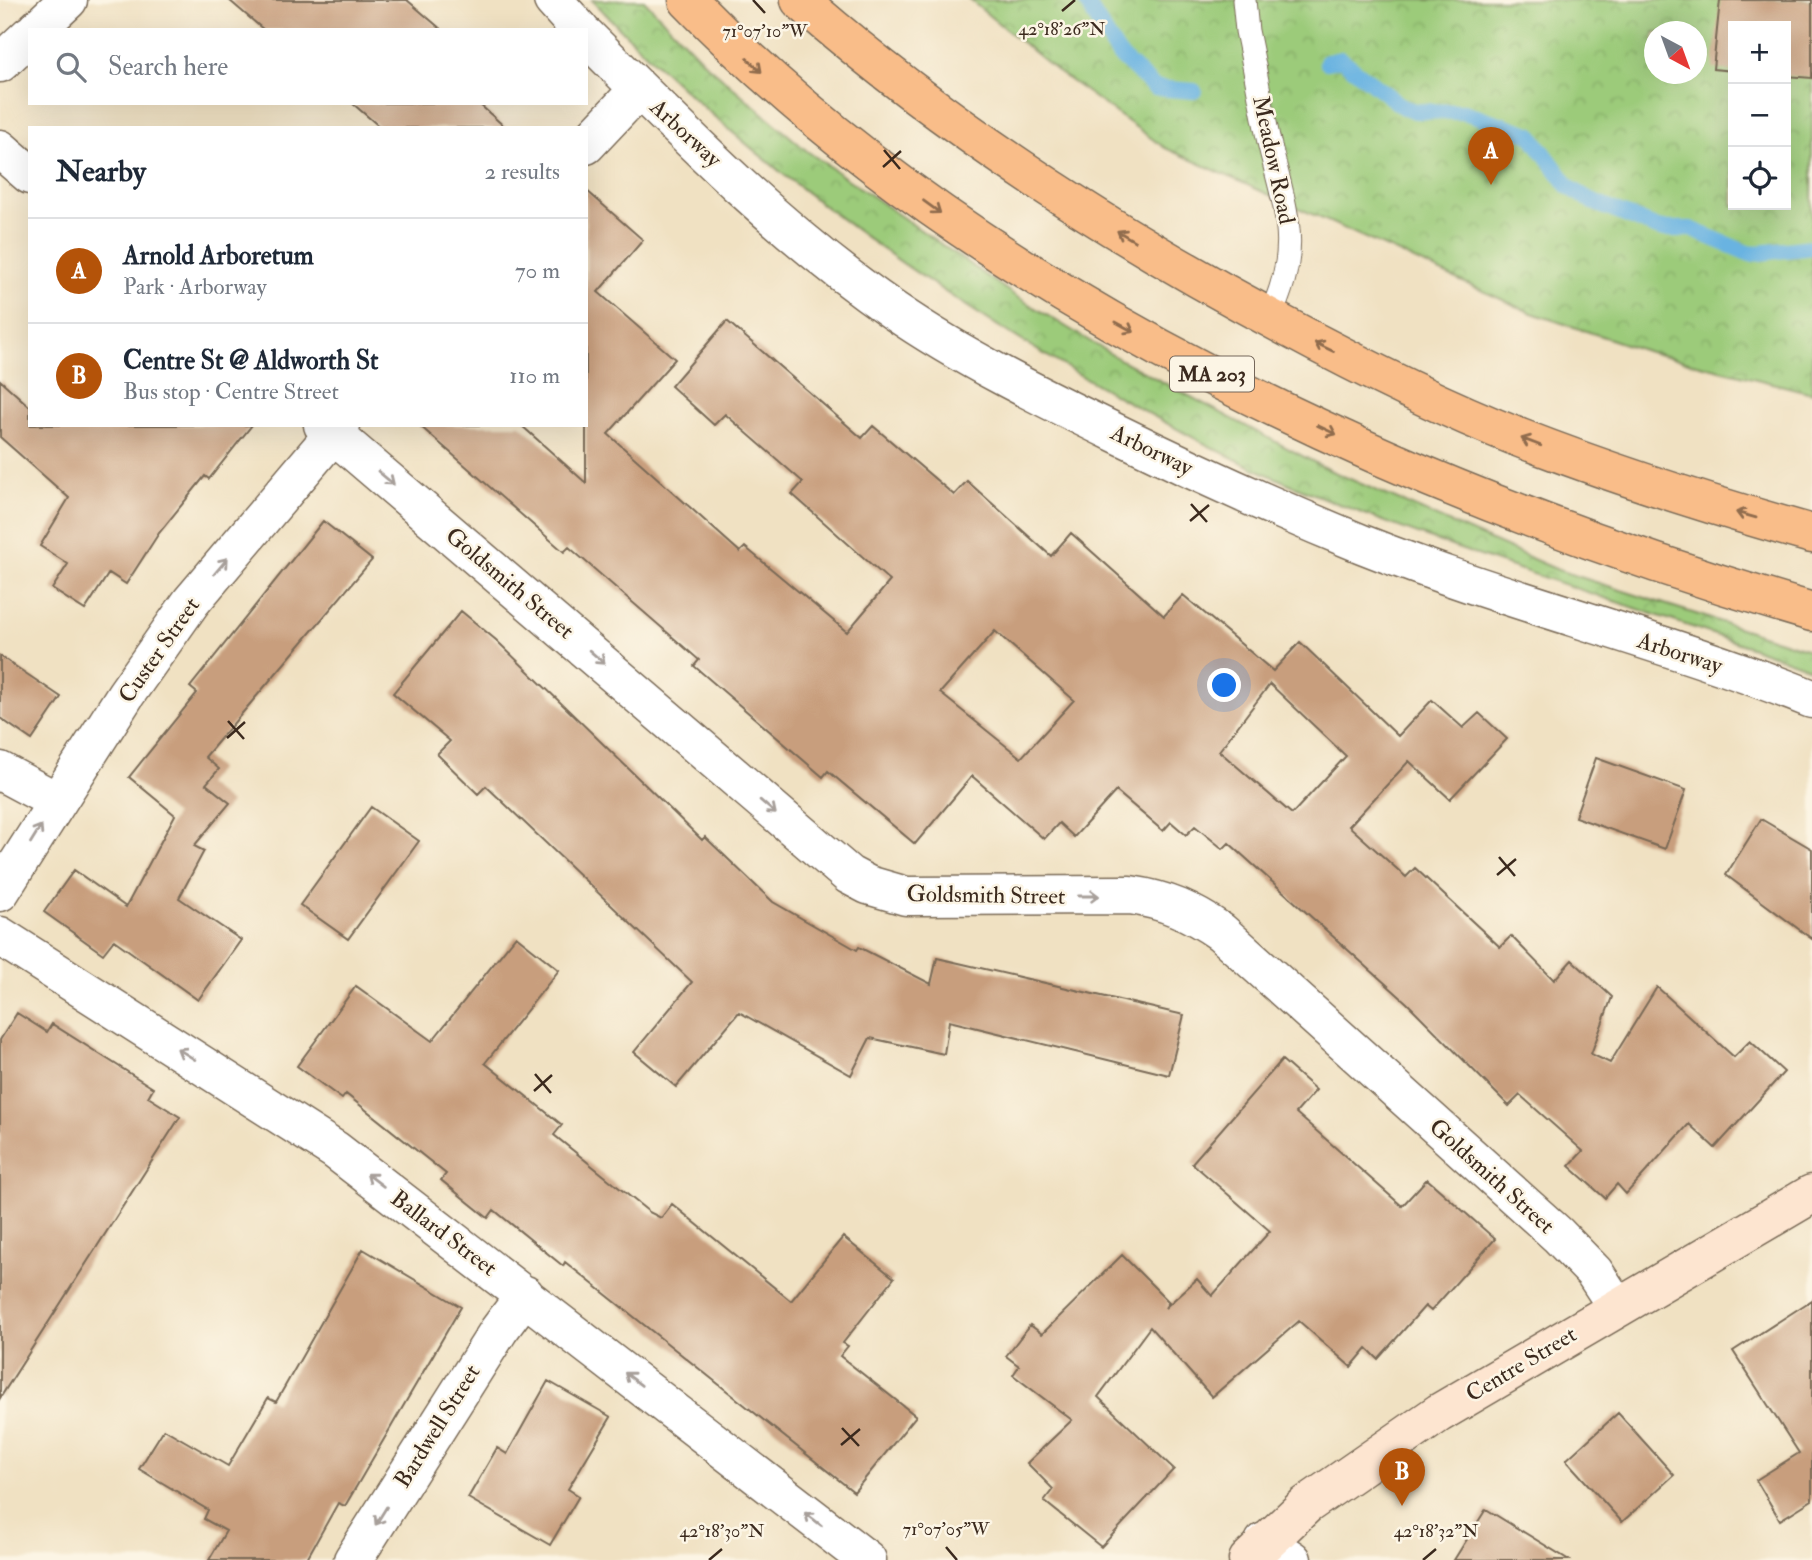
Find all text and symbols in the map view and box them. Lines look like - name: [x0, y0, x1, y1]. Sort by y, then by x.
- text: 42°18'26"N: [1019, 18, 1105, 41]
- text: 71°07'10"W: [723, 20, 808, 43]
- north arrow: [1644, 21, 1707, 84]
- map controls: [1728, 21, 1791, 210]
- button: +: [1728, 21, 1791, 84]
- search box: [28, 28, 588, 105]
- icon: search: [52, 48, 90, 86]
- text: Search here: [108, 51, 228, 83]
- one-way arrow: [745, 57, 763, 73]
- button: −: [1728, 84, 1791, 147]
- street label: Arborway: [643, 92, 729, 174]
- street label: Meadow Road: [1246, 93, 1302, 227]
- pin: A: [1468, 127, 1514, 185]
- button: locate: [1728, 147, 1791, 210]
- text: Nearby: [56, 153, 146, 190]
- text: 2 results: [485, 157, 560, 186]
- one-way arrow: [922, 200, 941, 214]
- one-way arrow: [1116, 228, 1136, 242]
- text: Arnold Arboretum: [123, 240, 314, 272]
- text: A: [72, 256, 86, 285]
- text: 70 m: [515, 256, 560, 285]
- text: Park · Arborway: [123, 272, 267, 301]
- one-way arrow: [1114, 320, 1134, 334]
- one-way arrow: [1314, 340, 1335, 353]
- text: Centre St @ Aldworth St: [123, 345, 379, 377]
- road number: MA 203: [1170, 356, 1254, 392]
- text: B: [71, 361, 87, 390]
- text: 110 m: [509, 361, 560, 390]
- text: Bus stop · Centre Street: [123, 377, 339, 406]
- street label: Arborway: [1105, 417, 1198, 483]
- one-way arrow: [1316, 424, 1338, 437]
- one-way arrow: [1520, 435, 1542, 447]
- one-way arrow: [377, 470, 395, 486]
- one-way arrow: [1736, 507, 1758, 520]
- street label: Goldsmith Street: [440, 521, 580, 645]
- one-way arrow: [213, 558, 229, 576]
- street label: Custer Street: [112, 592, 206, 708]
- street label: Arborway: [1633, 625, 1727, 681]
- one-way arrow: [587, 649, 605, 665]
- your location: [1207, 668, 1241, 702]
- one-way arrow: [759, 799, 777, 815]
- one-way arrow: [29, 824, 43, 844]
- street label: Goldsmith Street: [906, 879, 1066, 911]
- one-way arrow: [1077, 889, 1100, 903]
- one-way arrow: [177, 1046, 197, 1060]
- street label: Goldsmith Street: [1423, 1112, 1561, 1240]
- one-way arrow: [366, 1173, 385, 1188]
- street label: Ballard Street: [385, 1184, 503, 1282]
- street label: Centre Street: [1460, 1320, 1582, 1408]
- street label: Bardwell Street: [388, 1359, 486, 1493]
- one-way arrow: [624, 1371, 643, 1386]
- pin: B: [1379, 1448, 1425, 1506]
- one-way arrow: [373, 1506, 388, 1525]
- one-way arrow: [804, 1511, 822, 1526]
- text: 71°07'05"W: [903, 1518, 990, 1541]
- text: 42°18'30"N: [680, 1520, 764, 1543]
- text: 42°18'32"N: [1394, 1520, 1478, 1543]

